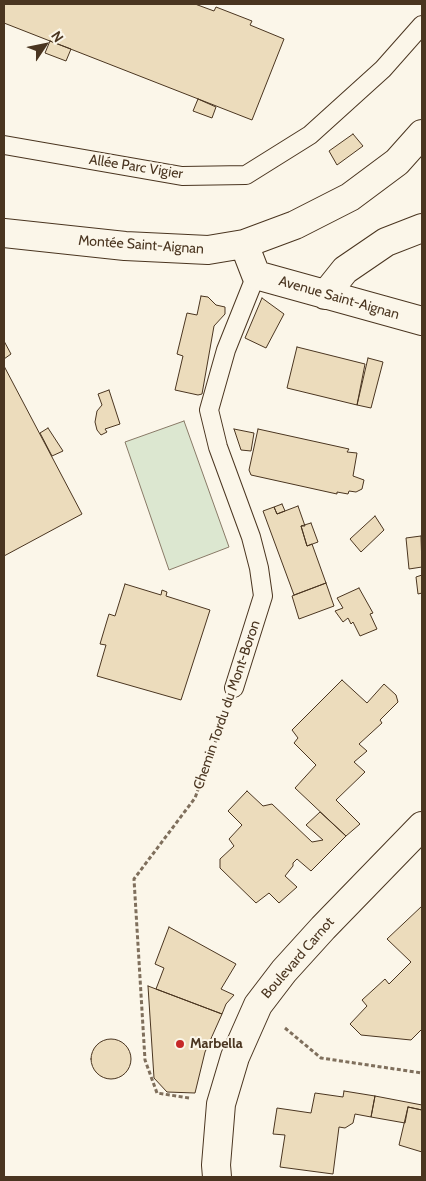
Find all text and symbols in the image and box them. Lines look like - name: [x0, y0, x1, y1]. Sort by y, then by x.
- north arrow: [20, 20, 70, 70]
- text: N: [47, 27, 68, 46]
- street label: Allée Parc Vigier: [88, 151, 184, 183]
- street label: Montée Saint-Aignan: [78, 232, 204, 258]
- street label: Avenue Saint-Aignan: [277, 273, 401, 323]
- street label: Chemin Tordu du Mont-Boron: [190, 618, 264, 792]
- street label: Boulevard Carnot: [258, 914, 338, 1002]
- place label: Marbella: [190, 1036, 243, 1052]
- marker: Marbella: [174, 1038, 186, 1050]

